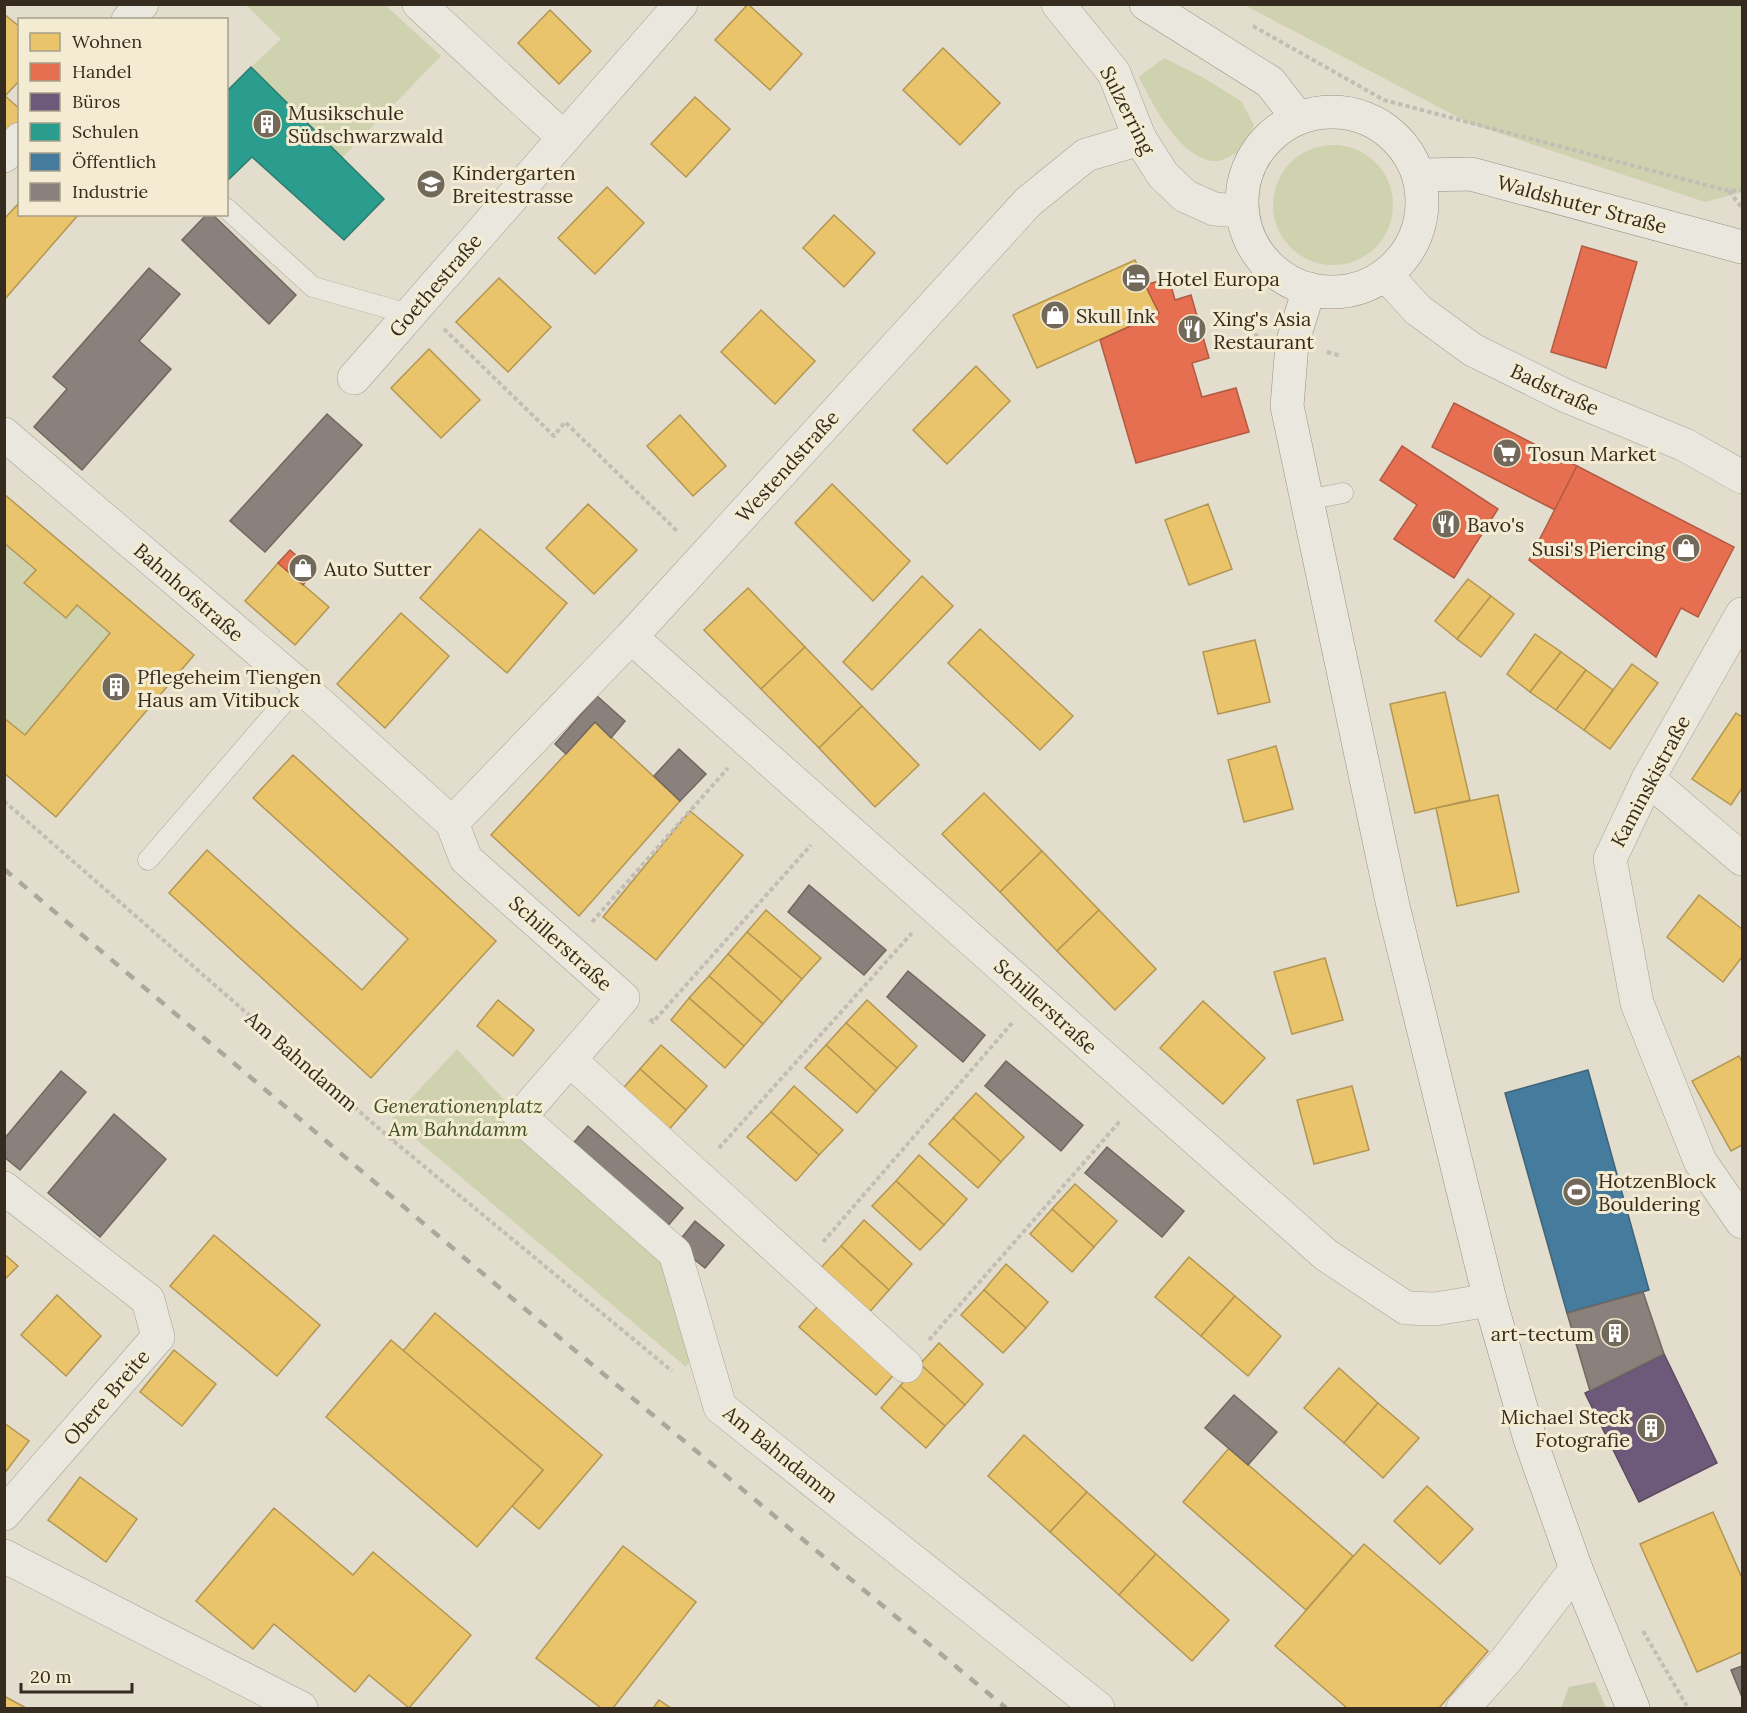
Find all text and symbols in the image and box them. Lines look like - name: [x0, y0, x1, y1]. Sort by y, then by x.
- legend: [18, 18, 228, 216]
- text: Wohnen: [72, 30, 142, 53]
- text: Handel: [72, 60, 132, 83]
- street label: Sulzerring: [1095, 62, 1161, 159]
- text: Büros: [72, 90, 120, 113]
- place label: Musikschule Südschwarzwald: [288, 100, 443, 148]
- building icon: Musikschule Südschwarzwald: [251, 108, 283, 140]
- text: Schulen: [72, 120, 139, 143]
- text: Öffentlich: [72, 150, 157, 173]
- place label: Kindergarten Breitestrasse: [452, 160, 576, 208]
- school or university icon: Kindergarten Breitestrasse: [415, 168, 447, 200]
- street label: Waldshuter Straße: [1494, 169, 1670, 239]
- text: Industrie: [72, 180, 148, 203]
- street label: Goethestraße: [383, 228, 487, 342]
- hotel icon: Hotel Europa: [1120, 262, 1152, 294]
- place label: Hotel Europa: [1157, 266, 1280, 291]
- shop icon: Skull Ink: [1039, 299, 1071, 331]
- place label: Skull Ink: [1076, 303, 1156, 328]
- place label: Xing's Asia Restaurant: [1213, 306, 1314, 354]
- restaurant icon: Xing's Asia Restaurant: [1176, 313, 1208, 345]
- street label: Badstraße: [1507, 358, 1603, 420]
- street label: Westendstraße: [730, 405, 844, 527]
- supermarket icon: Tosun Market: [1491, 437, 1523, 469]
- place label: Tosun Market: [1528, 441, 1657, 466]
- restaurant icon: Bavo's: [1430, 508, 1462, 540]
- place label: Bavo's: [1467, 512, 1524, 537]
- shop icon: Susi's Piercing: [1670, 532, 1702, 564]
- place label: Susi's Piercing: [1532, 536, 1666, 561]
- street label: Bahnhofstraße: [129, 537, 249, 647]
- shop icon: Auto Sutter: [287, 552, 319, 584]
- place label: Auto Sutter: [323, 556, 432, 581]
- place label: Pflegeheim Tiengen Haus am Vitibuck: [137, 664, 321, 712]
- building icon: Pflegeheim Tiengen Haus am Vitibuck: [100, 671, 132, 703]
- street label: Kaminskistraße: [1605, 711, 1695, 851]
- street label: Schillerstraße: [504, 890, 618, 996]
- street label: Schillerstraße: [989, 953, 1103, 1059]
- street label: Am Bahndamm: [240, 1005, 363, 1117]
- park label: Generationenplatz Am Bahndamm: [373, 1093, 543, 1141]
- place label: HotzenBlock Bouldering: [1598, 1168, 1717, 1216]
- sports icon: HotzenBlock Bouldering: [1561, 1176, 1593, 1208]
- building icon: art-tectum: [1599, 1317, 1631, 1349]
- place label: art-tectum: [1491, 1321, 1594, 1346]
- street label: Obere Breite: [57, 1344, 155, 1450]
- street label: Am Bahndamm: [718, 1399, 844, 1508]
- place label: Michael Steck Fotografie: [1500, 1404, 1630, 1452]
- building icon: Michael Steck Fotografie: [1635, 1412, 1667, 1444]
- scale bar: [21, 1656, 132, 1694]
- text: 20 m: [30, 1665, 72, 1688]

